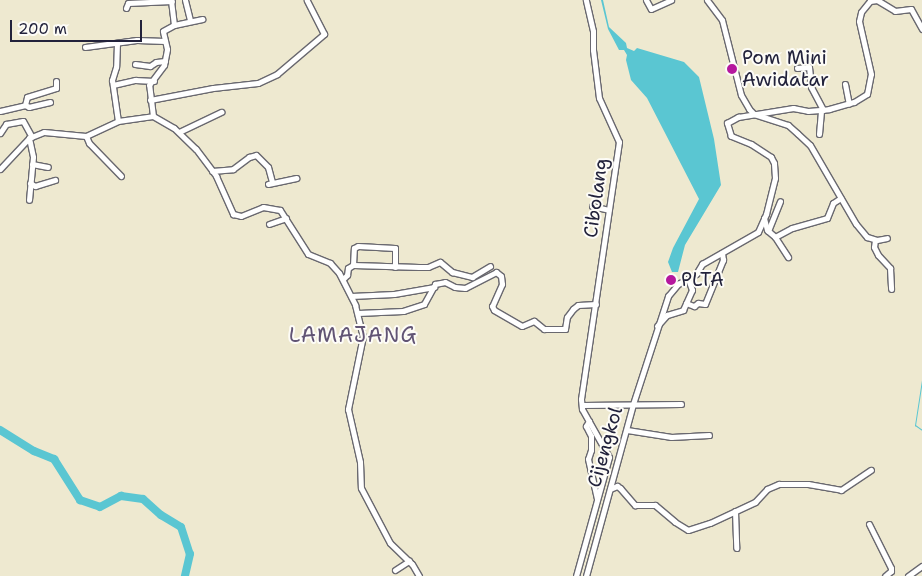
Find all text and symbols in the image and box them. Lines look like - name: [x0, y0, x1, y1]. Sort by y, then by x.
- scale bar: [12, 10, 145, 42]
- text: 200 m: [18, 19, 67, 39]
- place label: Pom Mini Awidatar: [742, 47, 829, 91]
- marker: Pom Mini Awidatar: [726, 63, 738, 75]
- street label: Cibolang: [579, 157, 613, 239]
- place label: PLTA: [681, 269, 724, 291]
- marker: PLTA: [665, 274, 677, 286]
- district label: LAMAJANG: [288, 322, 418, 348]
- street label: Cijengkol: [583, 404, 627, 490]

